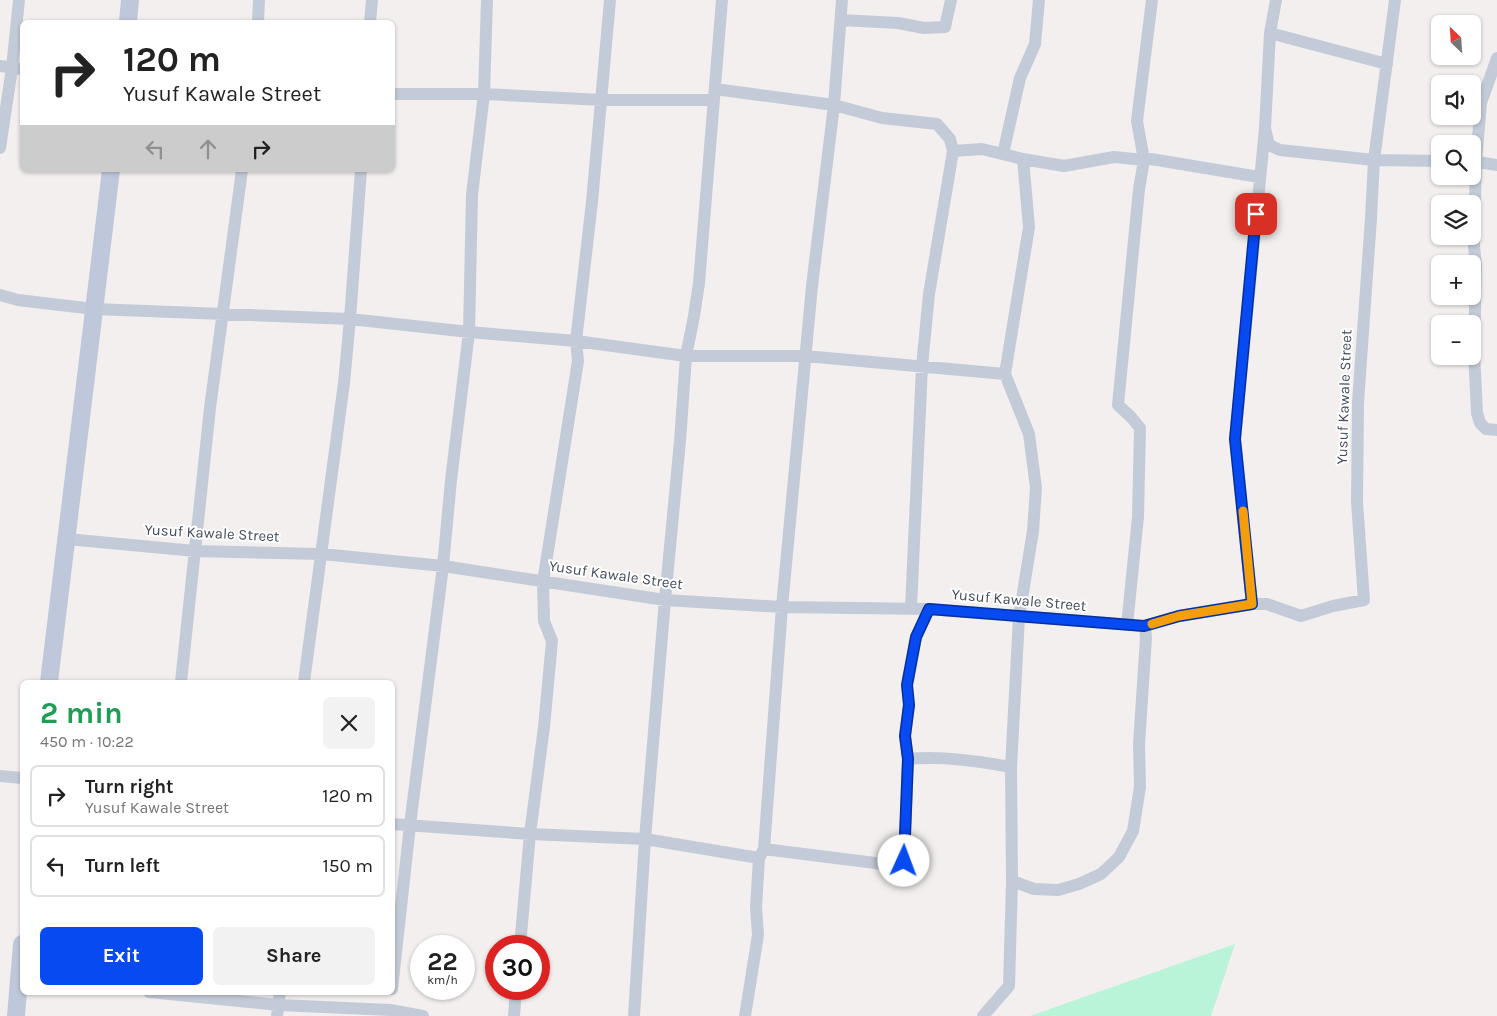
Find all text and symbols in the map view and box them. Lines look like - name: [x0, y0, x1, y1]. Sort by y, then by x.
- north arrow: [1431, 15, 1481, 65]
- map controls: [1431, 15, 1481, 365]
- text: 120 m: [123, 39, 221, 80]
- icon: right: [40, 40, 105, 105]
- button: sound: [1431, 75, 1481, 125]
- text: Yusuf Kawale Street: [123, 81, 321, 107]
- icon: left: [141, 135, 169, 163]
- icon: ahead: [194, 135, 222, 163]
- icon: right: [247, 135, 275, 163]
- button: search: [1431, 135, 1481, 185]
- pin: [1235, 193, 1277, 235]
- button: layers: [1431, 195, 1481, 245]
- icon: arrive: [1242, 200, 1270, 228]
- button: +: [1431, 255, 1481, 305]
- button: −: [1431, 315, 1481, 365]
- street label: Yusuf Kawale Street: [1333, 329, 1355, 465]
- street label: Yusuf Kawale Street: [144, 520, 280, 546]
- street label: Yusuf Kawale Street: [548, 557, 685, 593]
- street label: Yusuf Kawale Street: [951, 585, 1087, 615]
- text: 2 min: [40, 695, 123, 731]
- button: close: [323, 697, 375, 749]
- text: 450 m · 10:22: [40, 732, 134, 751]
- text: Turn right: [85, 776, 174, 798]
- icon: right: [42, 782, 70, 810]
- text: 120 m: [322, 785, 373, 807]
- text: Yusuf Kawale Street: [85, 798, 229, 817]
- position arrow: [877, 834, 929, 886]
- icon: left: [42, 852, 70, 880]
- text: Turn left: [85, 855, 160, 877]
- text: 150 m: [322, 855, 373, 877]
- button: Exit: [40, 927, 203, 985]
- button: Share: [213, 927, 375, 985]
- speed limit sign: 30: [485, 935, 550, 1000]
- text: 22: [427, 947, 458, 976]
- text: km/h: [427, 973, 458, 987]

